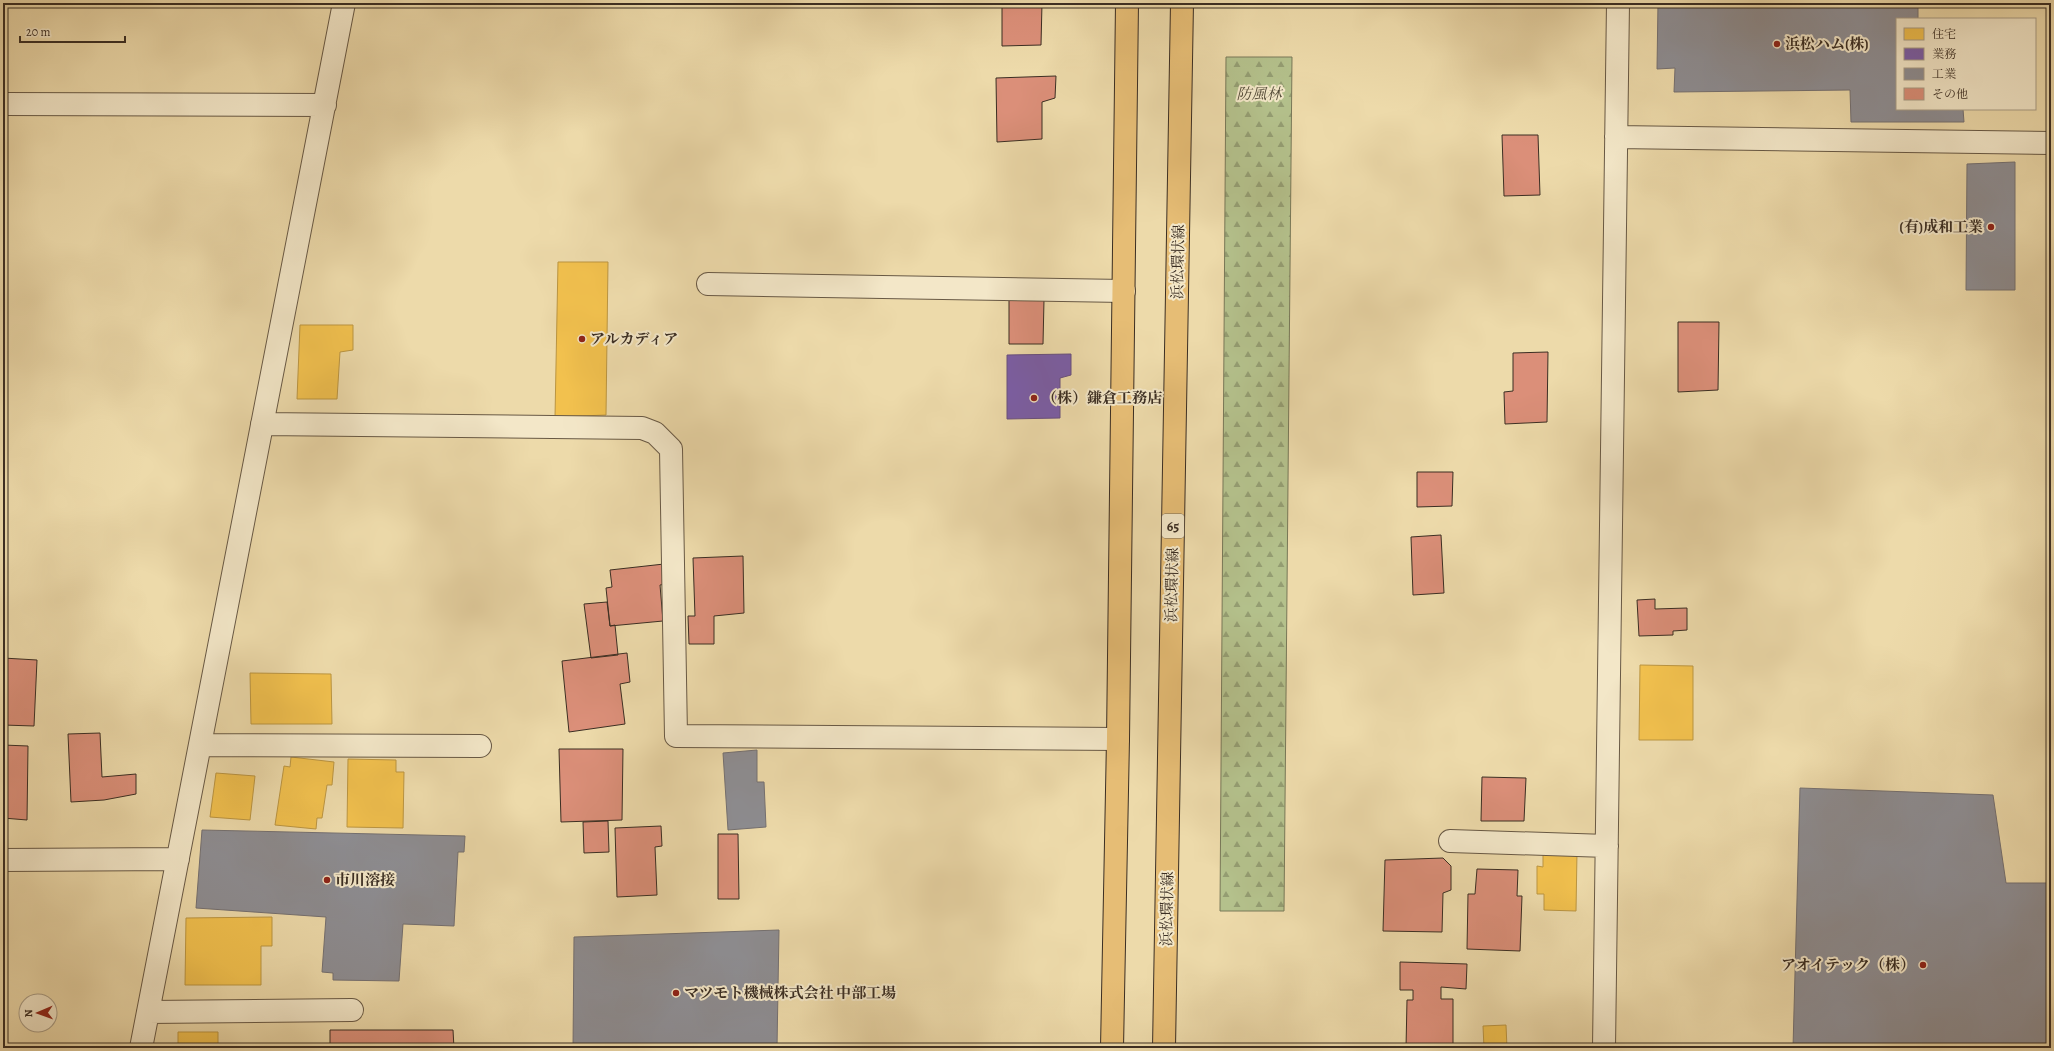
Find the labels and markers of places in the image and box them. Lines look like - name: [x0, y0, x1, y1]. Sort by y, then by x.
- place label: 浜松ハム(株): [1785, 34, 1869, 54]
- marker: 浜松ハム(株): [1772, 39, 1782, 49]
- place label: (有)成和工業: [1899, 217, 1983, 237]
- marker: (有)成和工業: [1986, 222, 1996, 232]
- place label: アルカディア: [590, 329, 678, 349]
- marker: アルカディア: [577, 334, 587, 344]
- place label: （株）鎌倉工務店: [1042, 388, 1162, 408]
- marker: （株）鎌倉工務店: [1029, 393, 1039, 403]
- place label: 市川溶接: [335, 870, 395, 890]
- marker: 市川溶接: [322, 875, 332, 885]
- place label: アオイテック（株）: [1781, 955, 1915, 975]
- marker: アオイテック（株）: [1918, 960, 1928, 970]
- place label: マツモト機械株式会社 中部工場: [684, 983, 896, 1003]
- marker: マツモト機械株式会社 中部工場: [671, 988, 681, 998]

